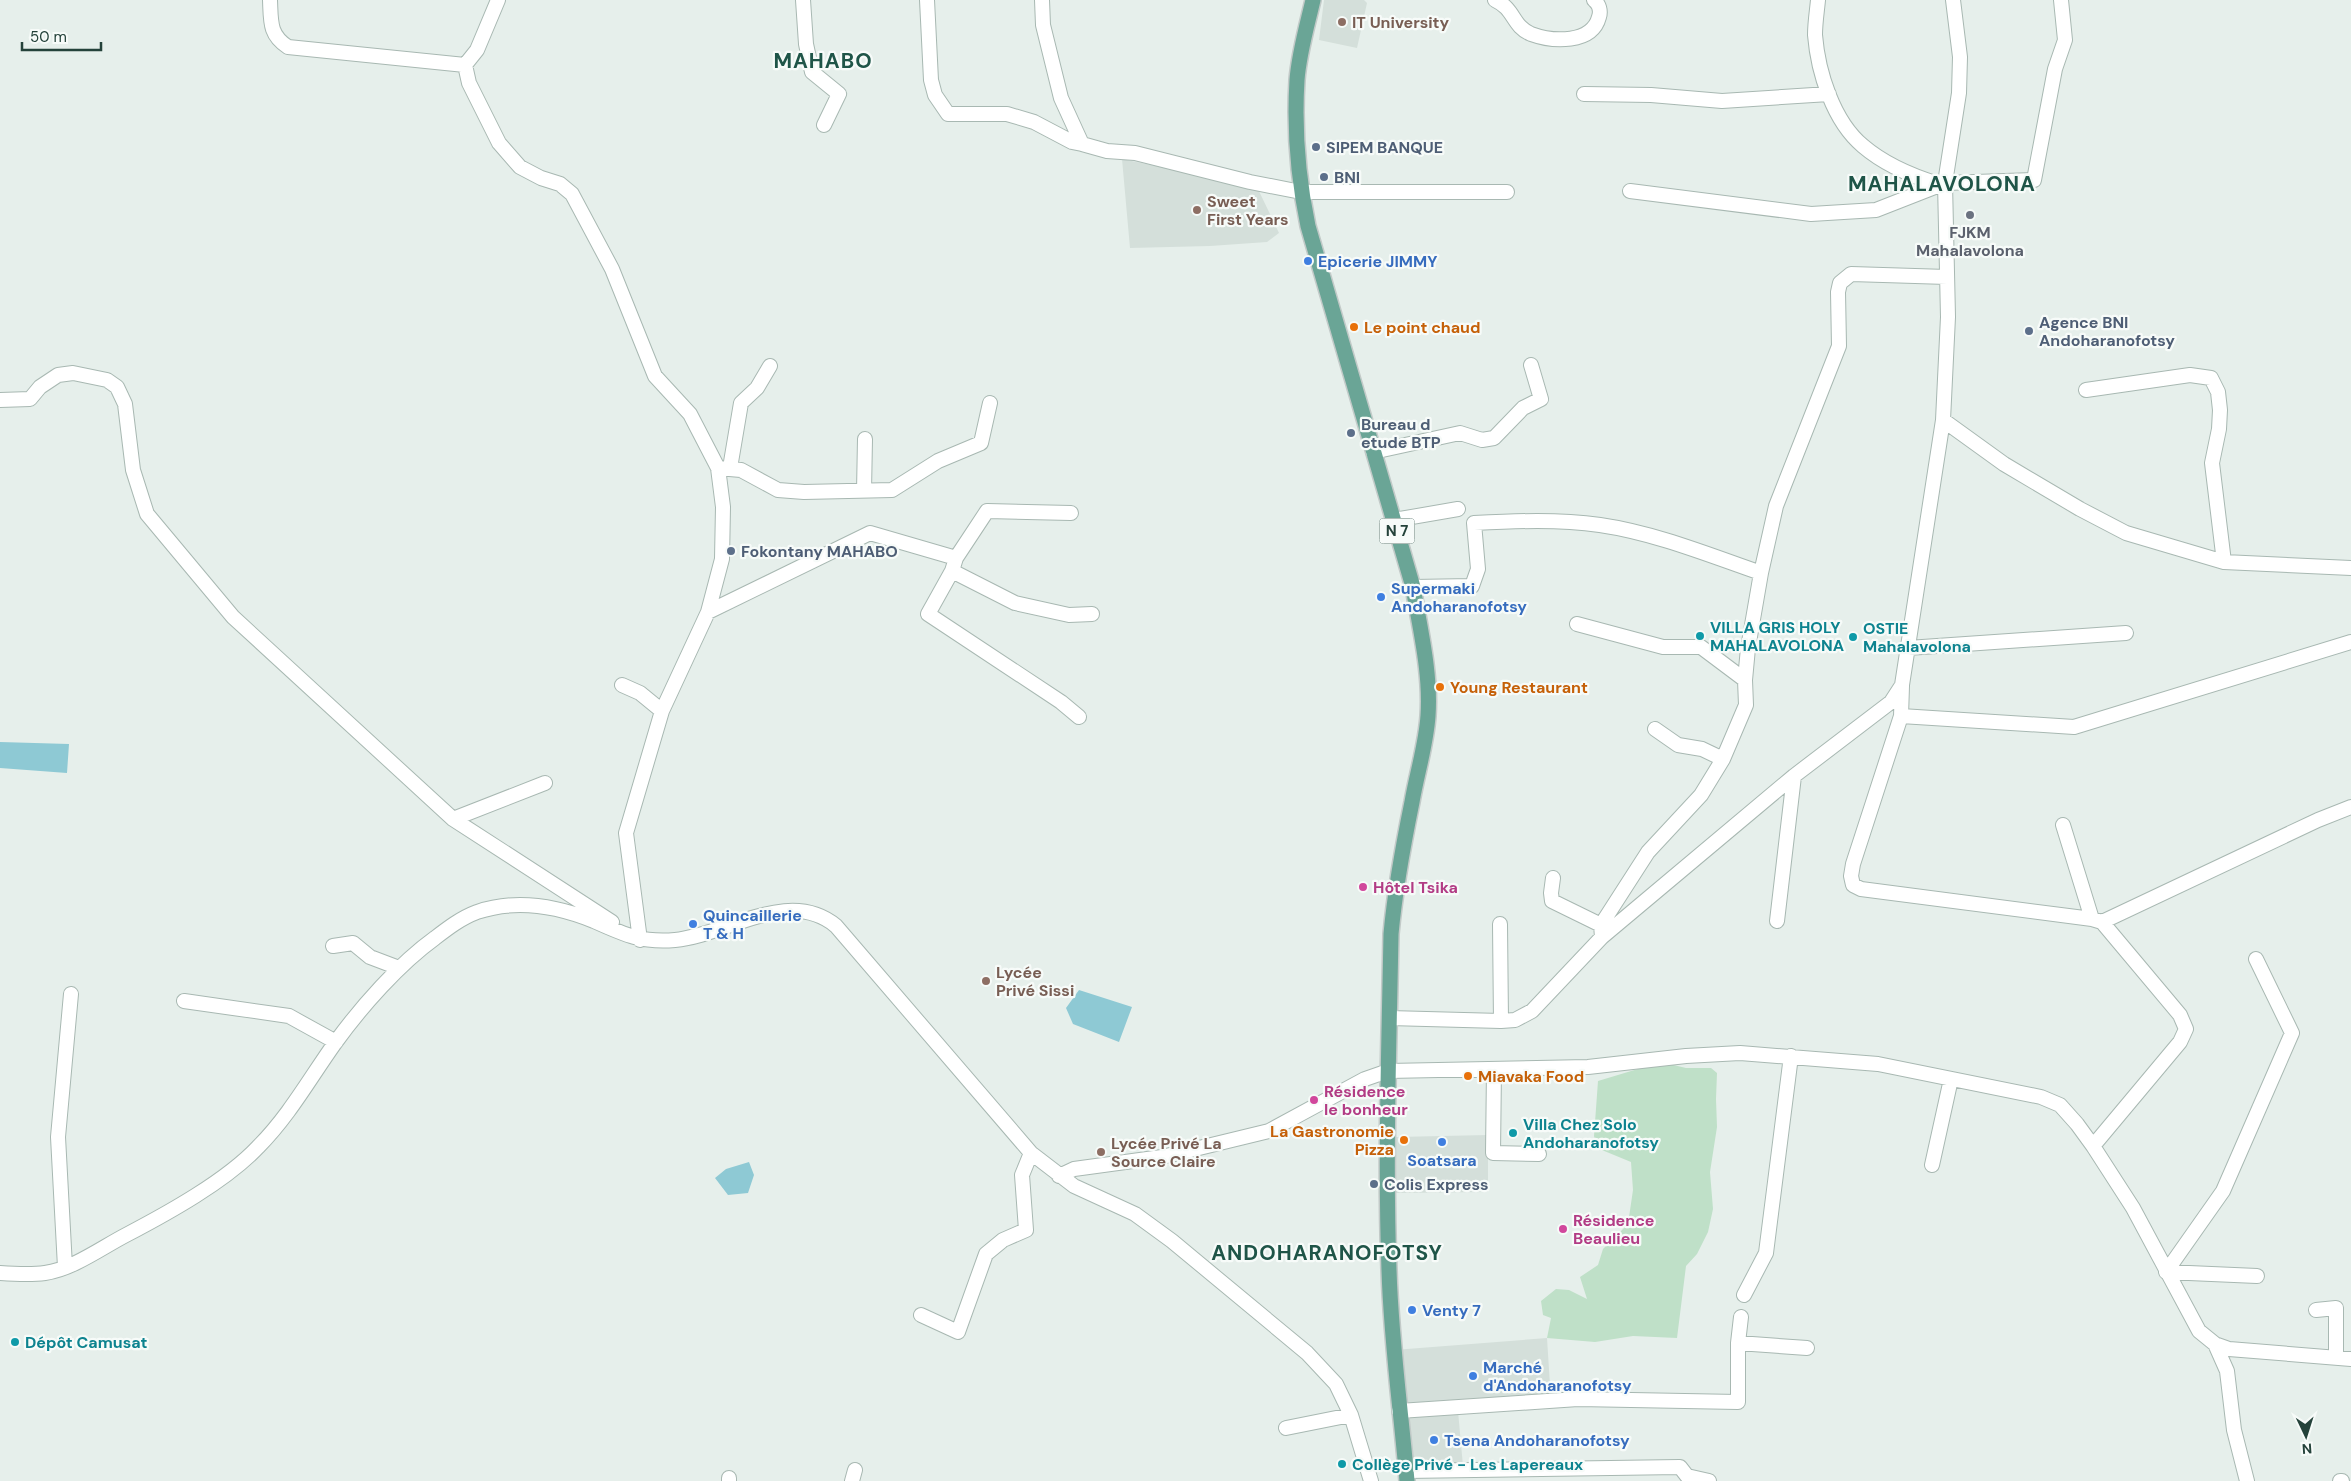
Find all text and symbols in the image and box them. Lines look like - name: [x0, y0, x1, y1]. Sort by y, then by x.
- place label: IT University: [1352, 12, 1450, 33]
- marker: IT University: [1336, 16, 1348, 28]
- scale bar: [22, 20, 101, 52]
- text: 50 m: [30, 27, 67, 47]
- district label: MAHABO: [773, 47, 873, 75]
- place label: SIPEM BANQUE: [1326, 137, 1443, 158]
- marker: SIPEM BANQUE: [1310, 141, 1322, 153]
- place label: BNI: [1334, 167, 1360, 188]
- district label: MAHALAVOLONA: [1848, 170, 2036, 198]
- marker: BNI: [1318, 171, 1330, 183]
- place label: Sweet First Years: [1207, 191, 1289, 230]
- marker: Sweet First Years: [1191, 204, 1203, 216]
- marker: FJKM Mahalavolona: [1964, 209, 1976, 221]
- place label: FJKM Mahalavolona: [1916, 222, 2024, 261]
- place label: Epicerie JIMMY: [1318, 251, 1437, 272]
- marker: Epicerie JIMMY: [1302, 255, 1314, 267]
- place label: Agence BNI Andoharanofotsy: [2039, 312, 2175, 351]
- place label: Le point chaud: [1364, 317, 1480, 338]
- marker: Le point chaud: [1348, 321, 1360, 333]
- marker: Agence BNI Andoharanofotsy: [2023, 325, 2035, 337]
- place label: Bureau d etude BTP: [1361, 414, 1441, 453]
- marker: Bureau d etude BTP: [1345, 427, 1357, 439]
- road number: N 7: [1380, 518, 1414, 544]
- place label: Fokontany MAHABO: [741, 541, 898, 562]
- marker: Fokontany MAHABO: [725, 545, 737, 557]
- place label: Supermaki Andoharanofotsy: [1391, 578, 1527, 617]
- marker: Supermaki Andoharanofotsy: [1375, 591, 1387, 603]
- place label: VILLA GRIS HOLY MAHALAVOLONA: [1710, 617, 1844, 656]
- place label: OSTIE Mahalavolona: [1863, 618, 1971, 657]
- marker: VILLA GRIS HOLY MAHALAVOLONA: [1694, 630, 1706, 642]
- marker: OSTIE Mahalavolona: [1847, 631, 1859, 643]
- place label: Young Restaurant: [1450, 677, 1588, 698]
- marker: Young Restaurant: [1434, 681, 1446, 693]
- place label: Hôtel Tsika: [1373, 877, 1458, 898]
- marker: Hôtel Tsika: [1357, 881, 1369, 893]
- place label: Quincaillerie T & H: [703, 905, 802, 944]
- marker: Quincaillerie T & H: [687, 918, 699, 930]
- place label: Lycée Privé Sissi: [996, 962, 1074, 1001]
- marker: Lycée Privé Sissi: [980, 975, 992, 987]
- place label: Miavaka Food: [1478, 1066, 1584, 1087]
- marker: Miavaka Food: [1462, 1070, 1474, 1082]
- place label: Résidence le bonheur: [1324, 1081, 1408, 1120]
- marker: Résidence le bonheur: [1308, 1094, 1320, 1106]
- place label: Villa Chez Solo Andoharanofotsy: [1523, 1114, 1659, 1153]
- place label: La Gastronomie Pizza: [1270, 1121, 1394, 1160]
- marker: Villa Chez Solo Andoharanofotsy: [1507, 1127, 1519, 1139]
- place label: Lycée Privé La Source Claire: [1111, 1133, 1222, 1172]
- marker: La Gastronomie Pizza: [1398, 1134, 1410, 1146]
- marker: Soatsara: [1436, 1136, 1448, 1148]
- marker: Lycée Privé La Source Claire: [1095, 1146, 1107, 1158]
- place label: Soatsara: [1407, 1150, 1477, 1171]
- place label: Colis Express: [1384, 1174, 1489, 1195]
- marker: Colis Express: [1368, 1178, 1380, 1190]
- place label: Résidence Beaulieu: [1573, 1210, 1654, 1249]
- marker: Résidence Beaulieu: [1557, 1223, 1569, 1235]
- district label: ANDOHARANOFOTSY: [1211, 1239, 1443, 1267]
- place label: Venty 7: [1422, 1300, 1481, 1321]
- marker: Venty 7: [1406, 1304, 1418, 1316]
- place label: Dépôt Camusat: [25, 1332, 147, 1353]
- marker: Dépôt Camusat: [9, 1336, 21, 1348]
- place label: Marché d'Andoharanofotsy: [1483, 1357, 1632, 1396]
- marker: Marché d'Andoharanofotsy: [1467, 1370, 1479, 1382]
- north arrow: [2281, 1411, 2331, 1461]
- place label: Tsena Andoharanofotsy: [1444, 1430, 1630, 1451]
- marker: Tsena Andoharanofotsy: [1428, 1434, 1440, 1446]
- text: N: [2301, 1440, 2313, 1458]
- place label: Collège Privé - Les Lapereaux: [1352, 1454, 1583, 1475]
- marker: Collège Privé - Les Lapereaux: [1336, 1458, 1348, 1470]

